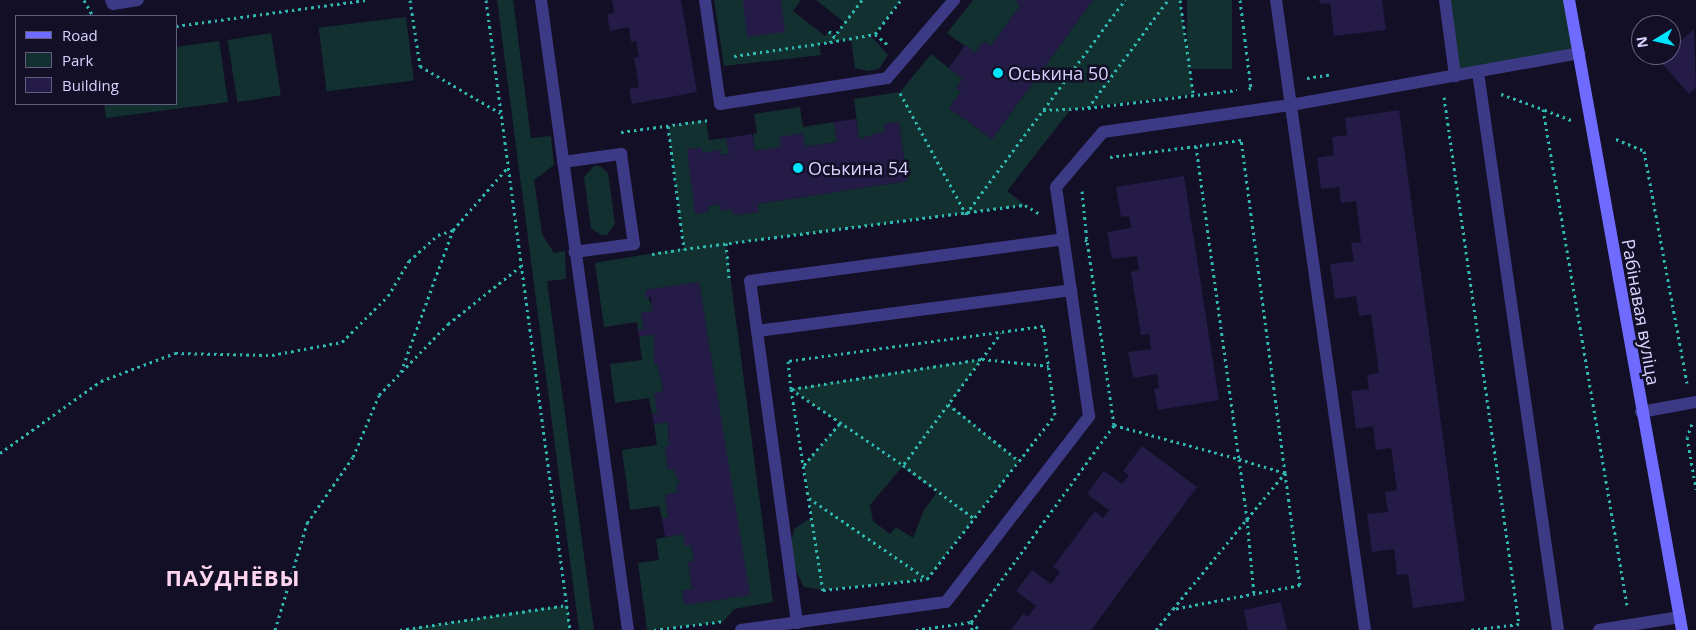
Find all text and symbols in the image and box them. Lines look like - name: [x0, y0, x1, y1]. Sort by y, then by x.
- legend: [15, 15, 178, 105]
- north arrow: [1631, 15, 1681, 65]
- text: Road: [62, 25, 98, 45]
- text: N: [1631, 35, 1652, 49]
- text: Park: [62, 50, 93, 70]
- place label: Оськина 50: [1008, 62, 1109, 84]
- marker: Оськина 50: [992, 67, 1004, 79]
- text: Building: [62, 75, 119, 95]
- place label: Оськина 54: [808, 157, 909, 179]
- marker: Оськина 54: [792, 162, 804, 174]
- street label: Рабінавая вуліца: [1618, 237, 1664, 387]
- district label: ПАЎДНЁВЫ: [165, 565, 301, 591]

